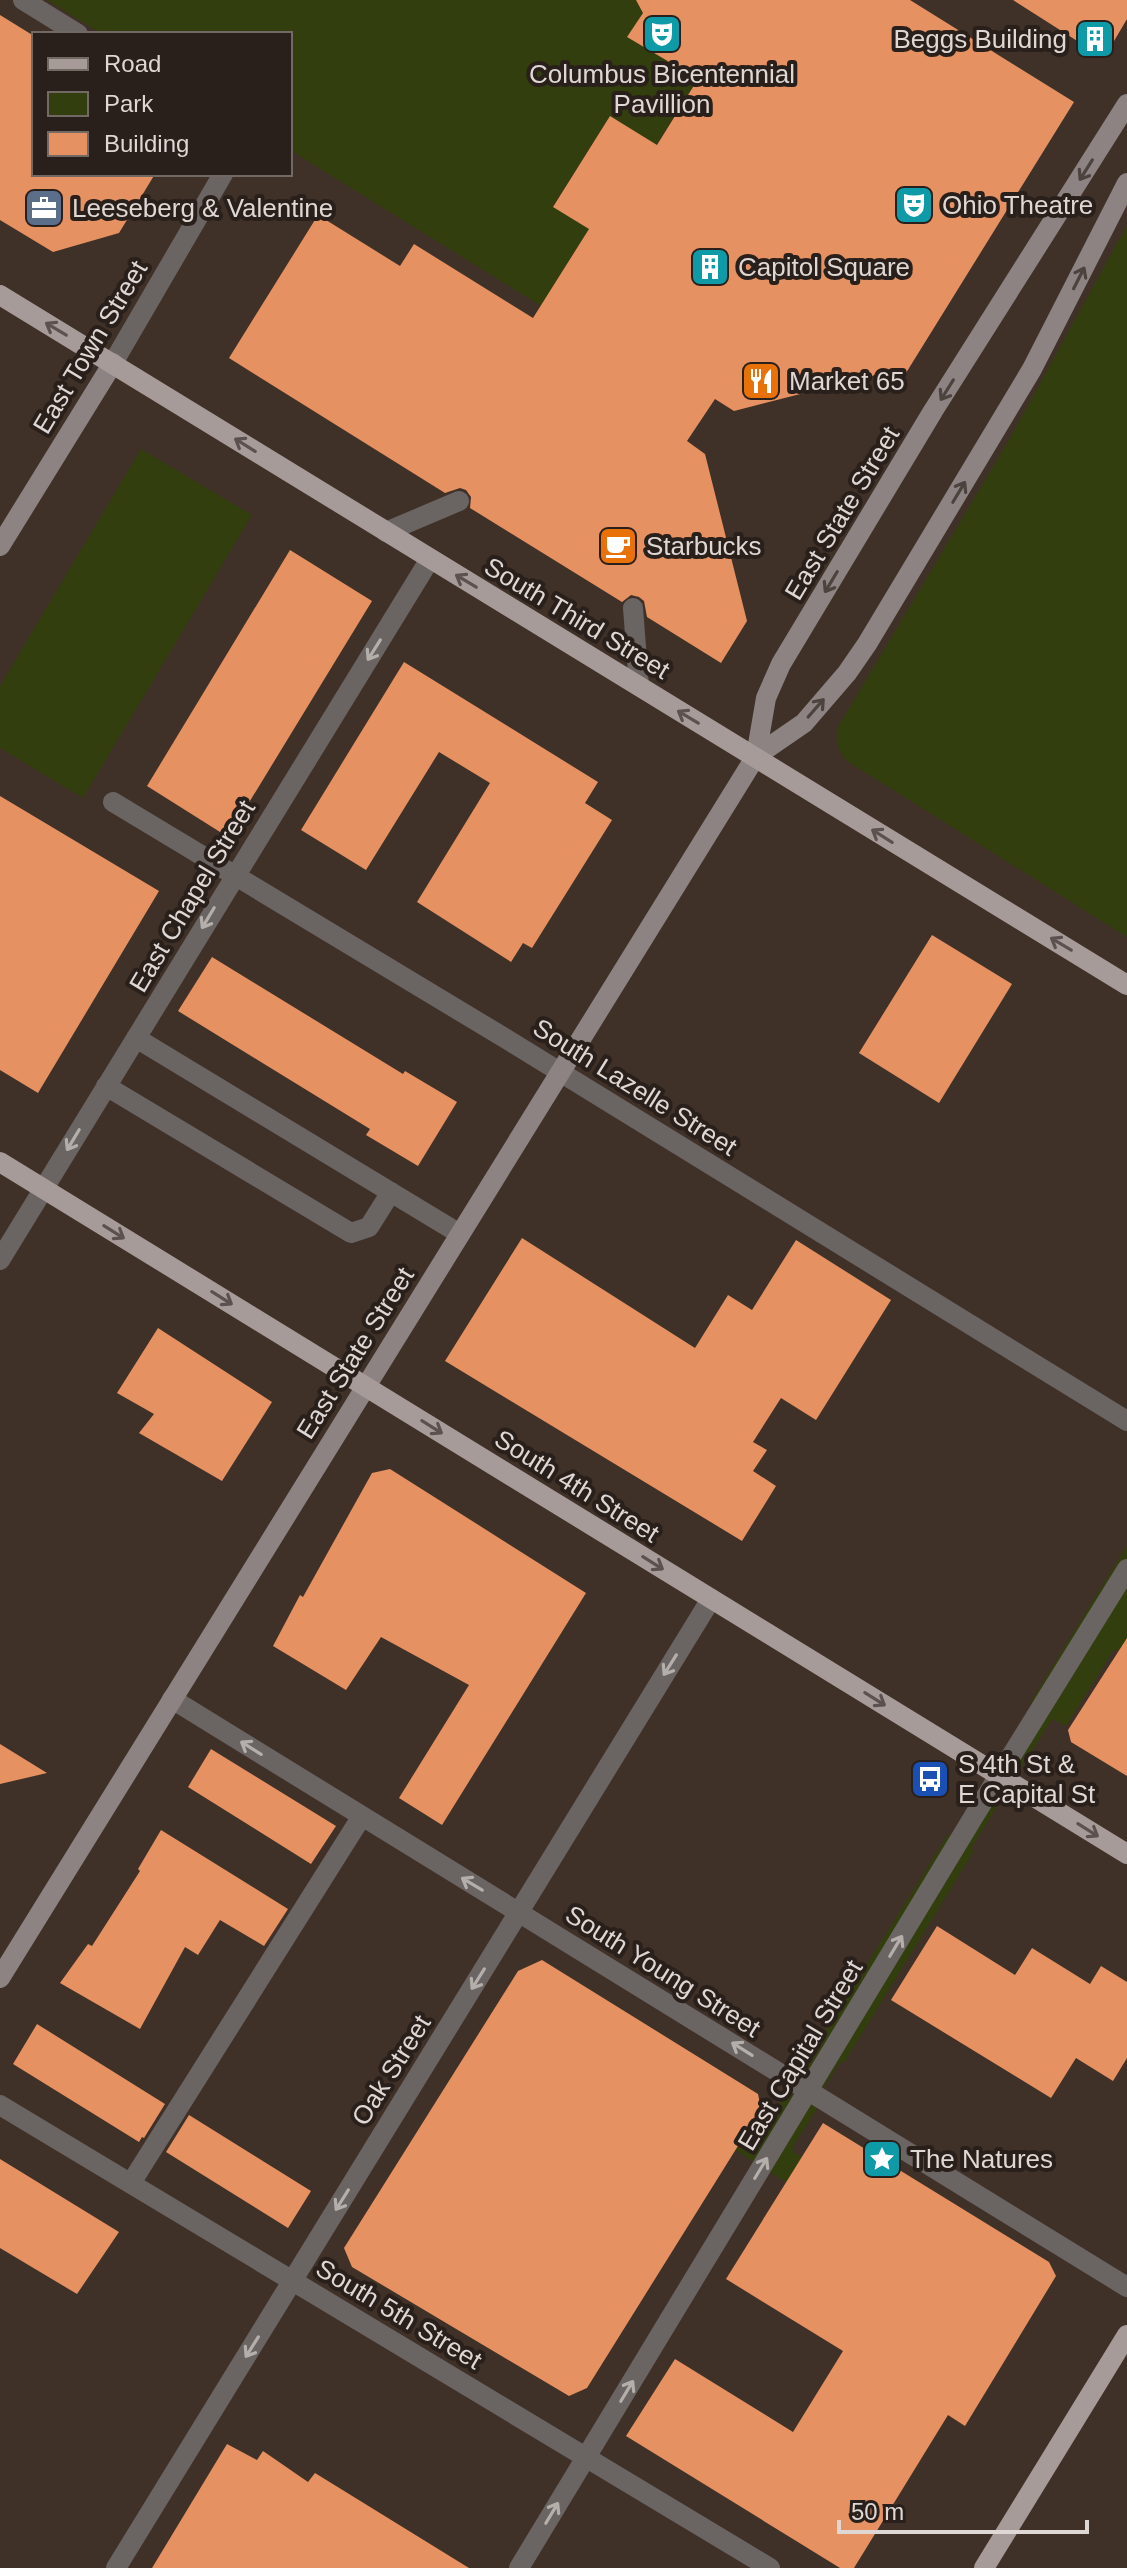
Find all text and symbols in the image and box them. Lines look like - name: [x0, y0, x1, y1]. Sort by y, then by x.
- theatre icon: Columbus Bicentennial Pavillion: [641, 13, 683, 55]
- building icon: Beggs Building: [1074, 18, 1116, 60]
- place label: Beggs Building: [894, 24, 1067, 54]
- legend: [32, 32, 292, 176]
- text: Road: [104, 50, 161, 77]
- place label: Columbus Bicentennial Pavillion: [529, 59, 795, 119]
- text: Park: [104, 90, 154, 117]
- text: Building: [104, 130, 189, 157]
- one-way arrow: [1077, 158, 1093, 181]
- theatre icon: Ohio Theatre: [893, 184, 935, 226]
- office icon: Leeseberg & Valentine: [23, 187, 65, 229]
- place label: Ohio Theatre: [942, 190, 1093, 220]
- place label: Leeseberg & Valentine: [72, 193, 333, 223]
- building icon: Capitol Square: [689, 246, 731, 288]
- place label: Capitol Square: [738, 252, 910, 282]
- street label: East Town Street: [27, 255, 154, 439]
- one-way arrow: [1072, 266, 1087, 290]
- one-way arrow: [45, 320, 68, 336]
- restaurant icon: Market 65: [740, 360, 782, 402]
- place label: Market 65: [789, 366, 905, 396]
- one-way arrow: [938, 378, 954, 401]
- street label: East State Street: [779, 420, 906, 605]
- one-way arrow: [234, 437, 257, 453]
- one-way arrow: [951, 481, 967, 504]
- cafe icon: Starbucks: [597, 525, 639, 567]
- place label: Starbucks: [646, 531, 762, 561]
- street label: South Third Street: [479, 551, 676, 685]
- one-way arrow: [822, 570, 838, 593]
- one-way arrow: [455, 573, 478, 589]
- one-way arrow: [366, 638, 383, 660]
- one-way arrow: [807, 699, 825, 719]
- one-way arrow: [677, 709, 700, 725]
- street label: East Chapel Street: [123, 794, 261, 997]
- one-way arrow: [871, 827, 894, 843]
- one-way arrow: [200, 906, 216, 929]
- one-way arrow: [1050, 936, 1073, 952]
- street label: South Lazelle Street: [528, 1012, 743, 1162]
- one-way arrow: [65, 1129, 81, 1151]
- one-way arrow: [102, 1224, 125, 1240]
- street label: East State Street: [290, 1261, 420, 1444]
- one-way arrow: [210, 1291, 233, 1307]
- one-way arrow: [420, 1420, 443, 1436]
- street label: South 4th Street: [489, 1423, 665, 1549]
- one-way arrow: [641, 1556, 664, 1572]
- one-way arrow: [662, 1653, 678, 1676]
- one-way arrow: [863, 1692, 886, 1708]
- one-way arrow: [240, 1739, 263, 1755]
- place label: S 4th St & E Capital St: [958, 1749, 1096, 1809]
- bus stop icon: S 4th St & E Capital St: [909, 1758, 951, 1800]
- one-way arrow: [1076, 1823, 1099, 1839]
- one-way arrow: [462, 1876, 484, 1892]
- street label: South Young Street: [560, 1899, 767, 2044]
- one-way arrow: [888, 1935, 904, 1958]
- street label: East Capital Street: [731, 1954, 869, 2156]
- one-way arrow: [469, 1967, 485, 1990]
- street label: Oak Street: [345, 2009, 437, 2131]
- one-way arrow: [731, 2041, 754, 2057]
- place icon: The Natures: [861, 2138, 903, 2180]
- place label: The Natures: [910, 2144, 1053, 2174]
- one-way arrow: [753, 2157, 769, 2180]
- one-way arrow: [333, 2189, 350, 2211]
- street label: South 5th Street: [311, 2253, 488, 2376]
- one-way arrow: [243, 2335, 259, 2358]
- one-way arrow: [619, 2380, 635, 2403]
- scale bar: [839, 2484, 1087, 2534]
- text: 50 m: [851, 2498, 904, 2525]
- one-way arrow: [545, 2502, 561, 2525]

